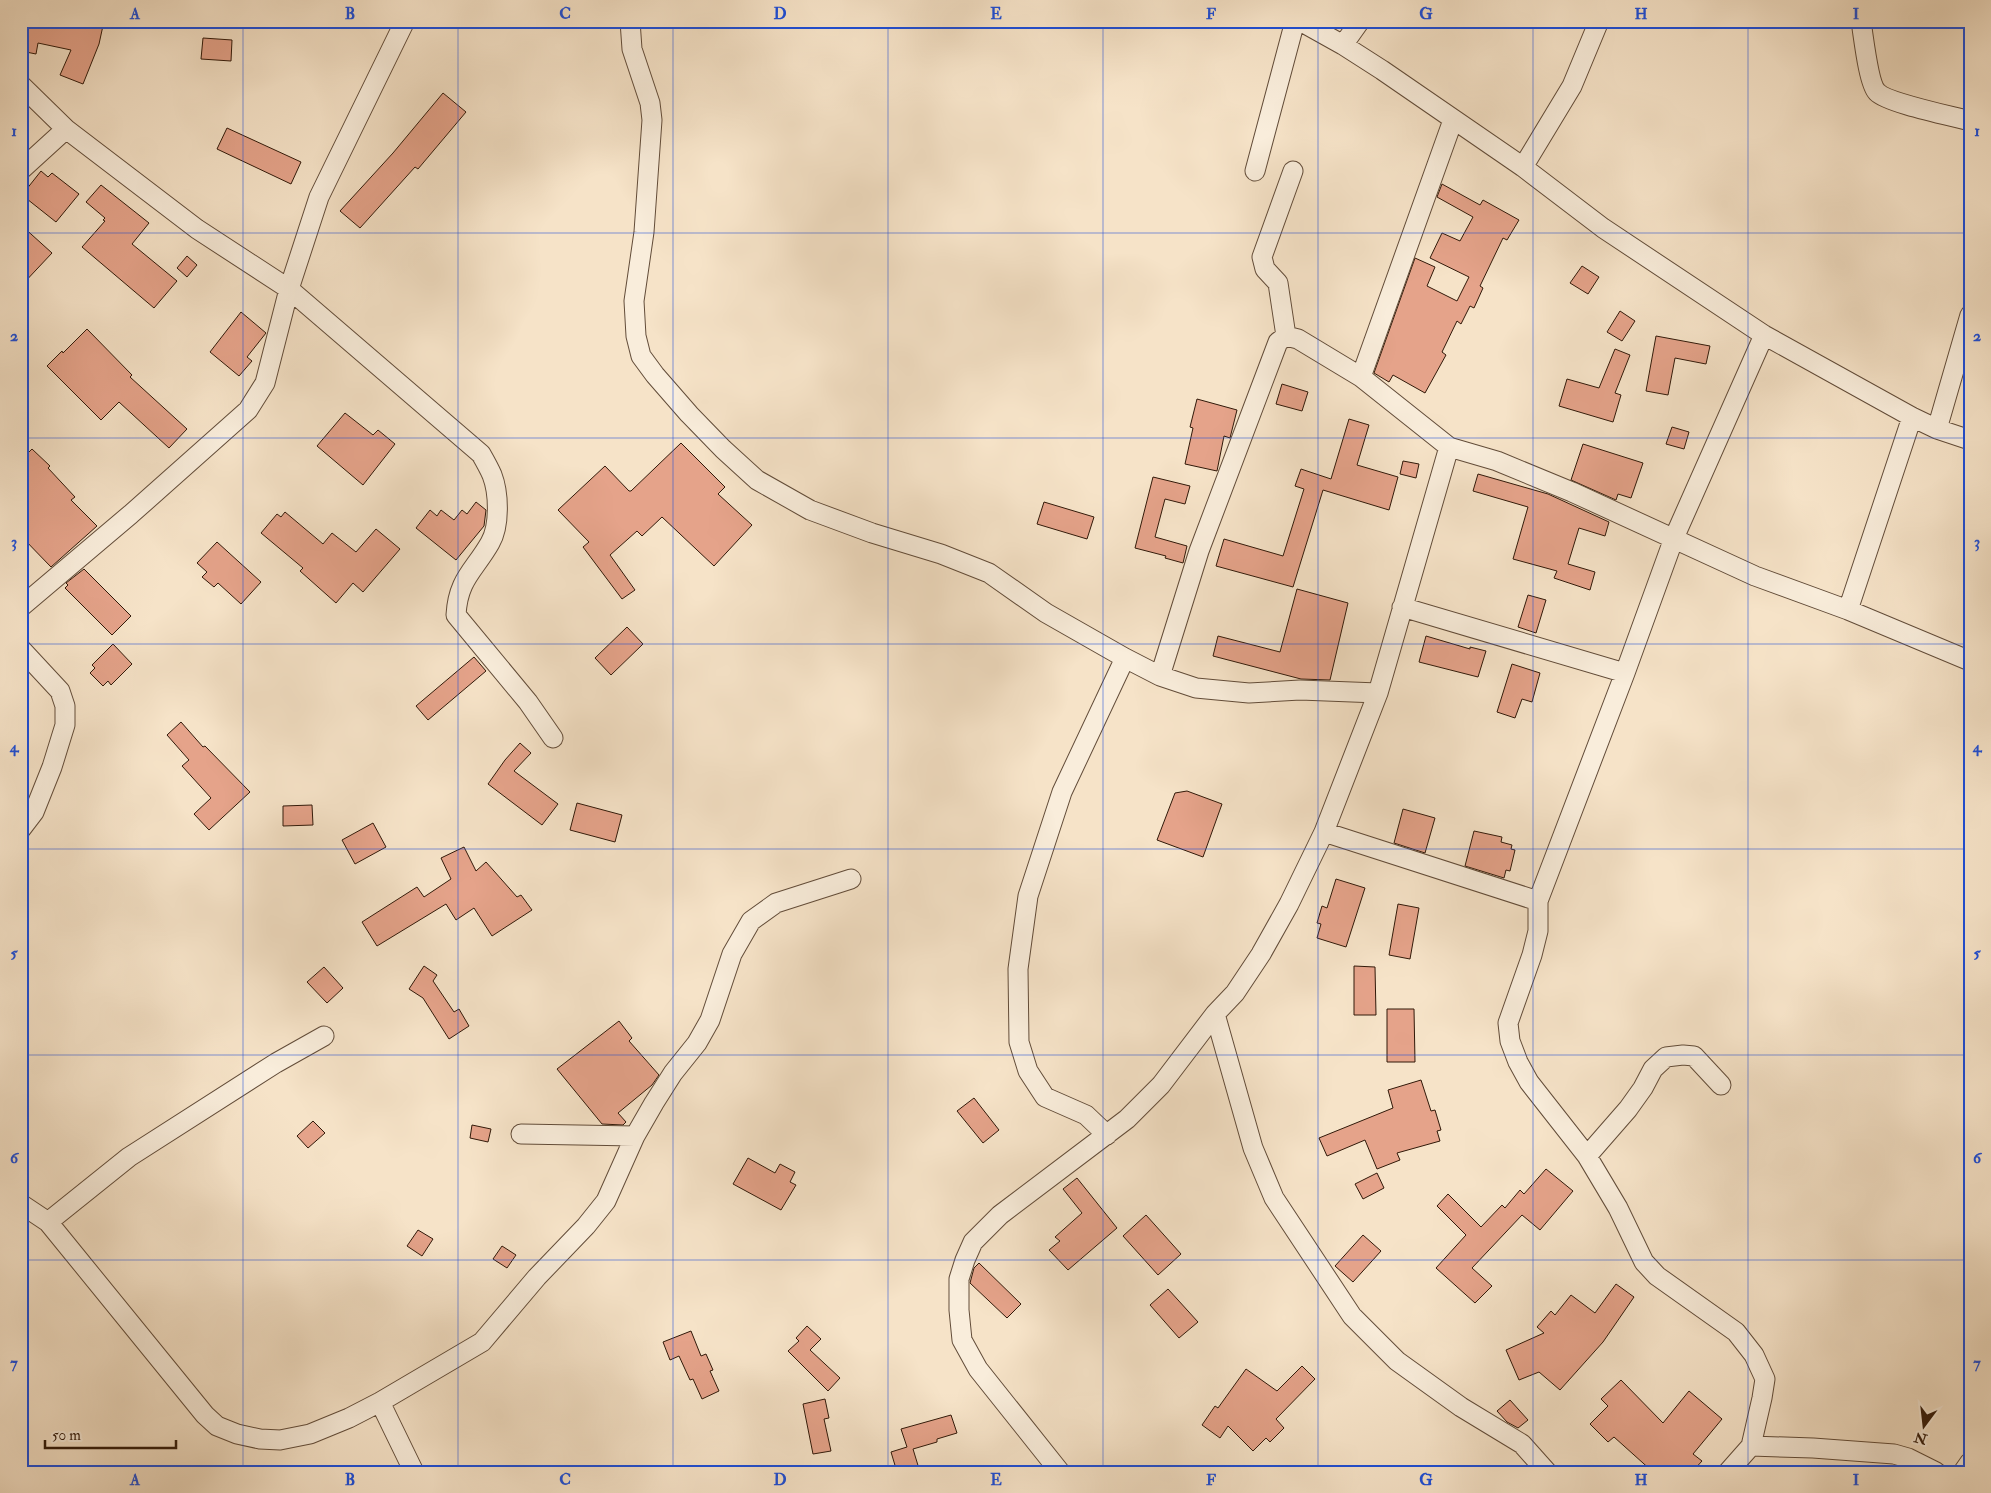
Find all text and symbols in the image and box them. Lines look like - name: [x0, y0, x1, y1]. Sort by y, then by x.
- text: A: [129, 4, 141, 24]
- text: B: [345, 4, 355, 24]
- text: C: [559, 4, 571, 24]
- text: D: [773, 4, 787, 24]
- text: E: [990, 4, 1002, 24]
- text: F: [1206, 4, 1216, 24]
- text: G: [1419, 4, 1433, 24]
- text: H: [1634, 4, 1648, 24]
- text: I: [1853, 4, 1860, 24]
- text: 1: [11, 121, 17, 141]
- text: 1: [1974, 121, 1980, 141]
- text: 2: [10, 326, 18, 346]
- text: 2: [1973, 326, 1981, 346]
- text: 3: [11, 532, 17, 552]
- text: 3: [1974, 532, 1980, 552]
- text: 4: [9, 737, 20, 757]
- text: 4: [1972, 737, 1983, 757]
- text: 5: [10, 943, 18, 963]
- text: 5: [1973, 943, 1981, 963]
- text: 6: [10, 1148, 20, 1168]
- text: 6: [1973, 1148, 1983, 1168]
- text: 7: [10, 1353, 18, 1373]
- text: 7: [1973, 1353, 1981, 1373]
- north arrow: [1898, 1400, 1948, 1450]
- scale bar: [45, 1418, 176, 1450]
- text: 50 m: [52, 1426, 81, 1445]
- text: N: [1912, 1428, 1930, 1448]
- text: A: [129, 1470, 141, 1490]
- text: B: [345, 1470, 355, 1490]
- text: C: [559, 1470, 571, 1490]
- text: D: [773, 1470, 787, 1490]
- text: E: [990, 1470, 1002, 1490]
- text: F: [1206, 1470, 1216, 1490]
- text: G: [1419, 1470, 1433, 1490]
- text: H: [1634, 1470, 1648, 1490]
- text: I: [1853, 1470, 1860, 1490]

